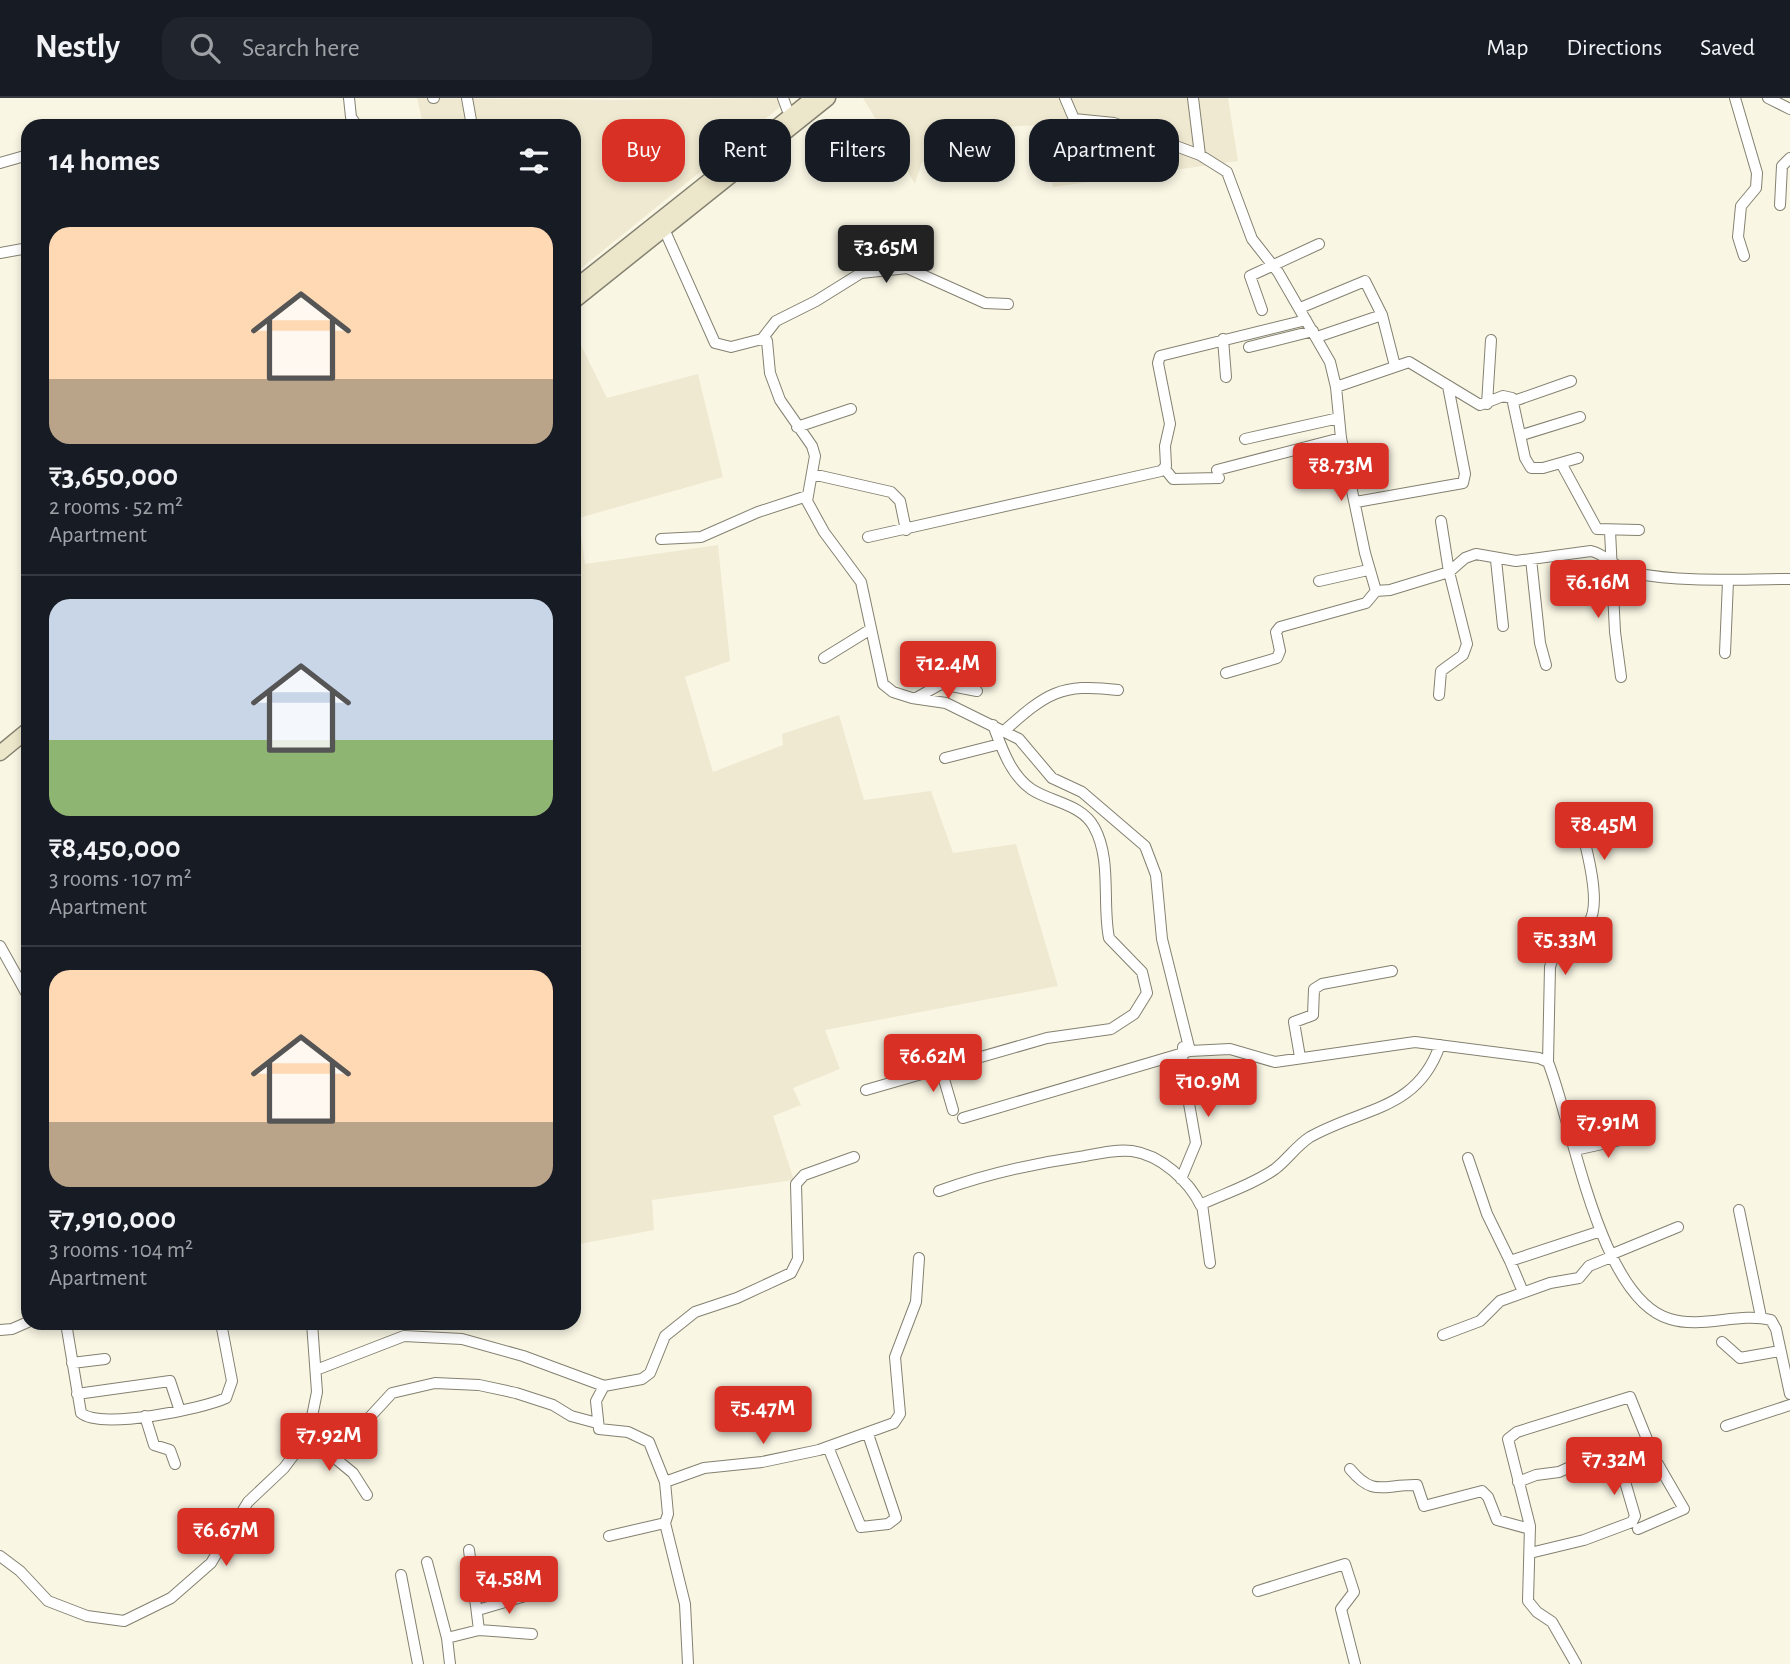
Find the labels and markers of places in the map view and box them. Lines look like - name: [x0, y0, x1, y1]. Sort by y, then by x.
- pin: ₹3.65M: [829, 226, 943, 285]
- pin: ₹8.73M: [1284, 444, 1398, 503]
- pin: ₹6.16M: [1541, 560, 1655, 620]
- pin: ₹12.4M: [891, 642, 1005, 701]
- pin: ₹8.45M: [1547, 802, 1661, 862]
- pin: ₹5.33M: [1508, 918, 1622, 977]
- pin: ₹6.62M: [876, 1034, 990, 1094]
- pin: ₹10.9M: [1151, 1060, 1265, 1119]
- pin: ₹7.91M: [1551, 1100, 1665, 1160]
- pin: ₹5.47M: [706, 1386, 820, 1446]
- pin: ₹7.92M: [272, 1414, 386, 1473]
- pin: ₹7.32M: [1557, 1438, 1671, 1497]
- pin: ₹6.67M: [169, 1508, 283, 1568]
- pin: ₹4.58M: [452, 1556, 566, 1616]

